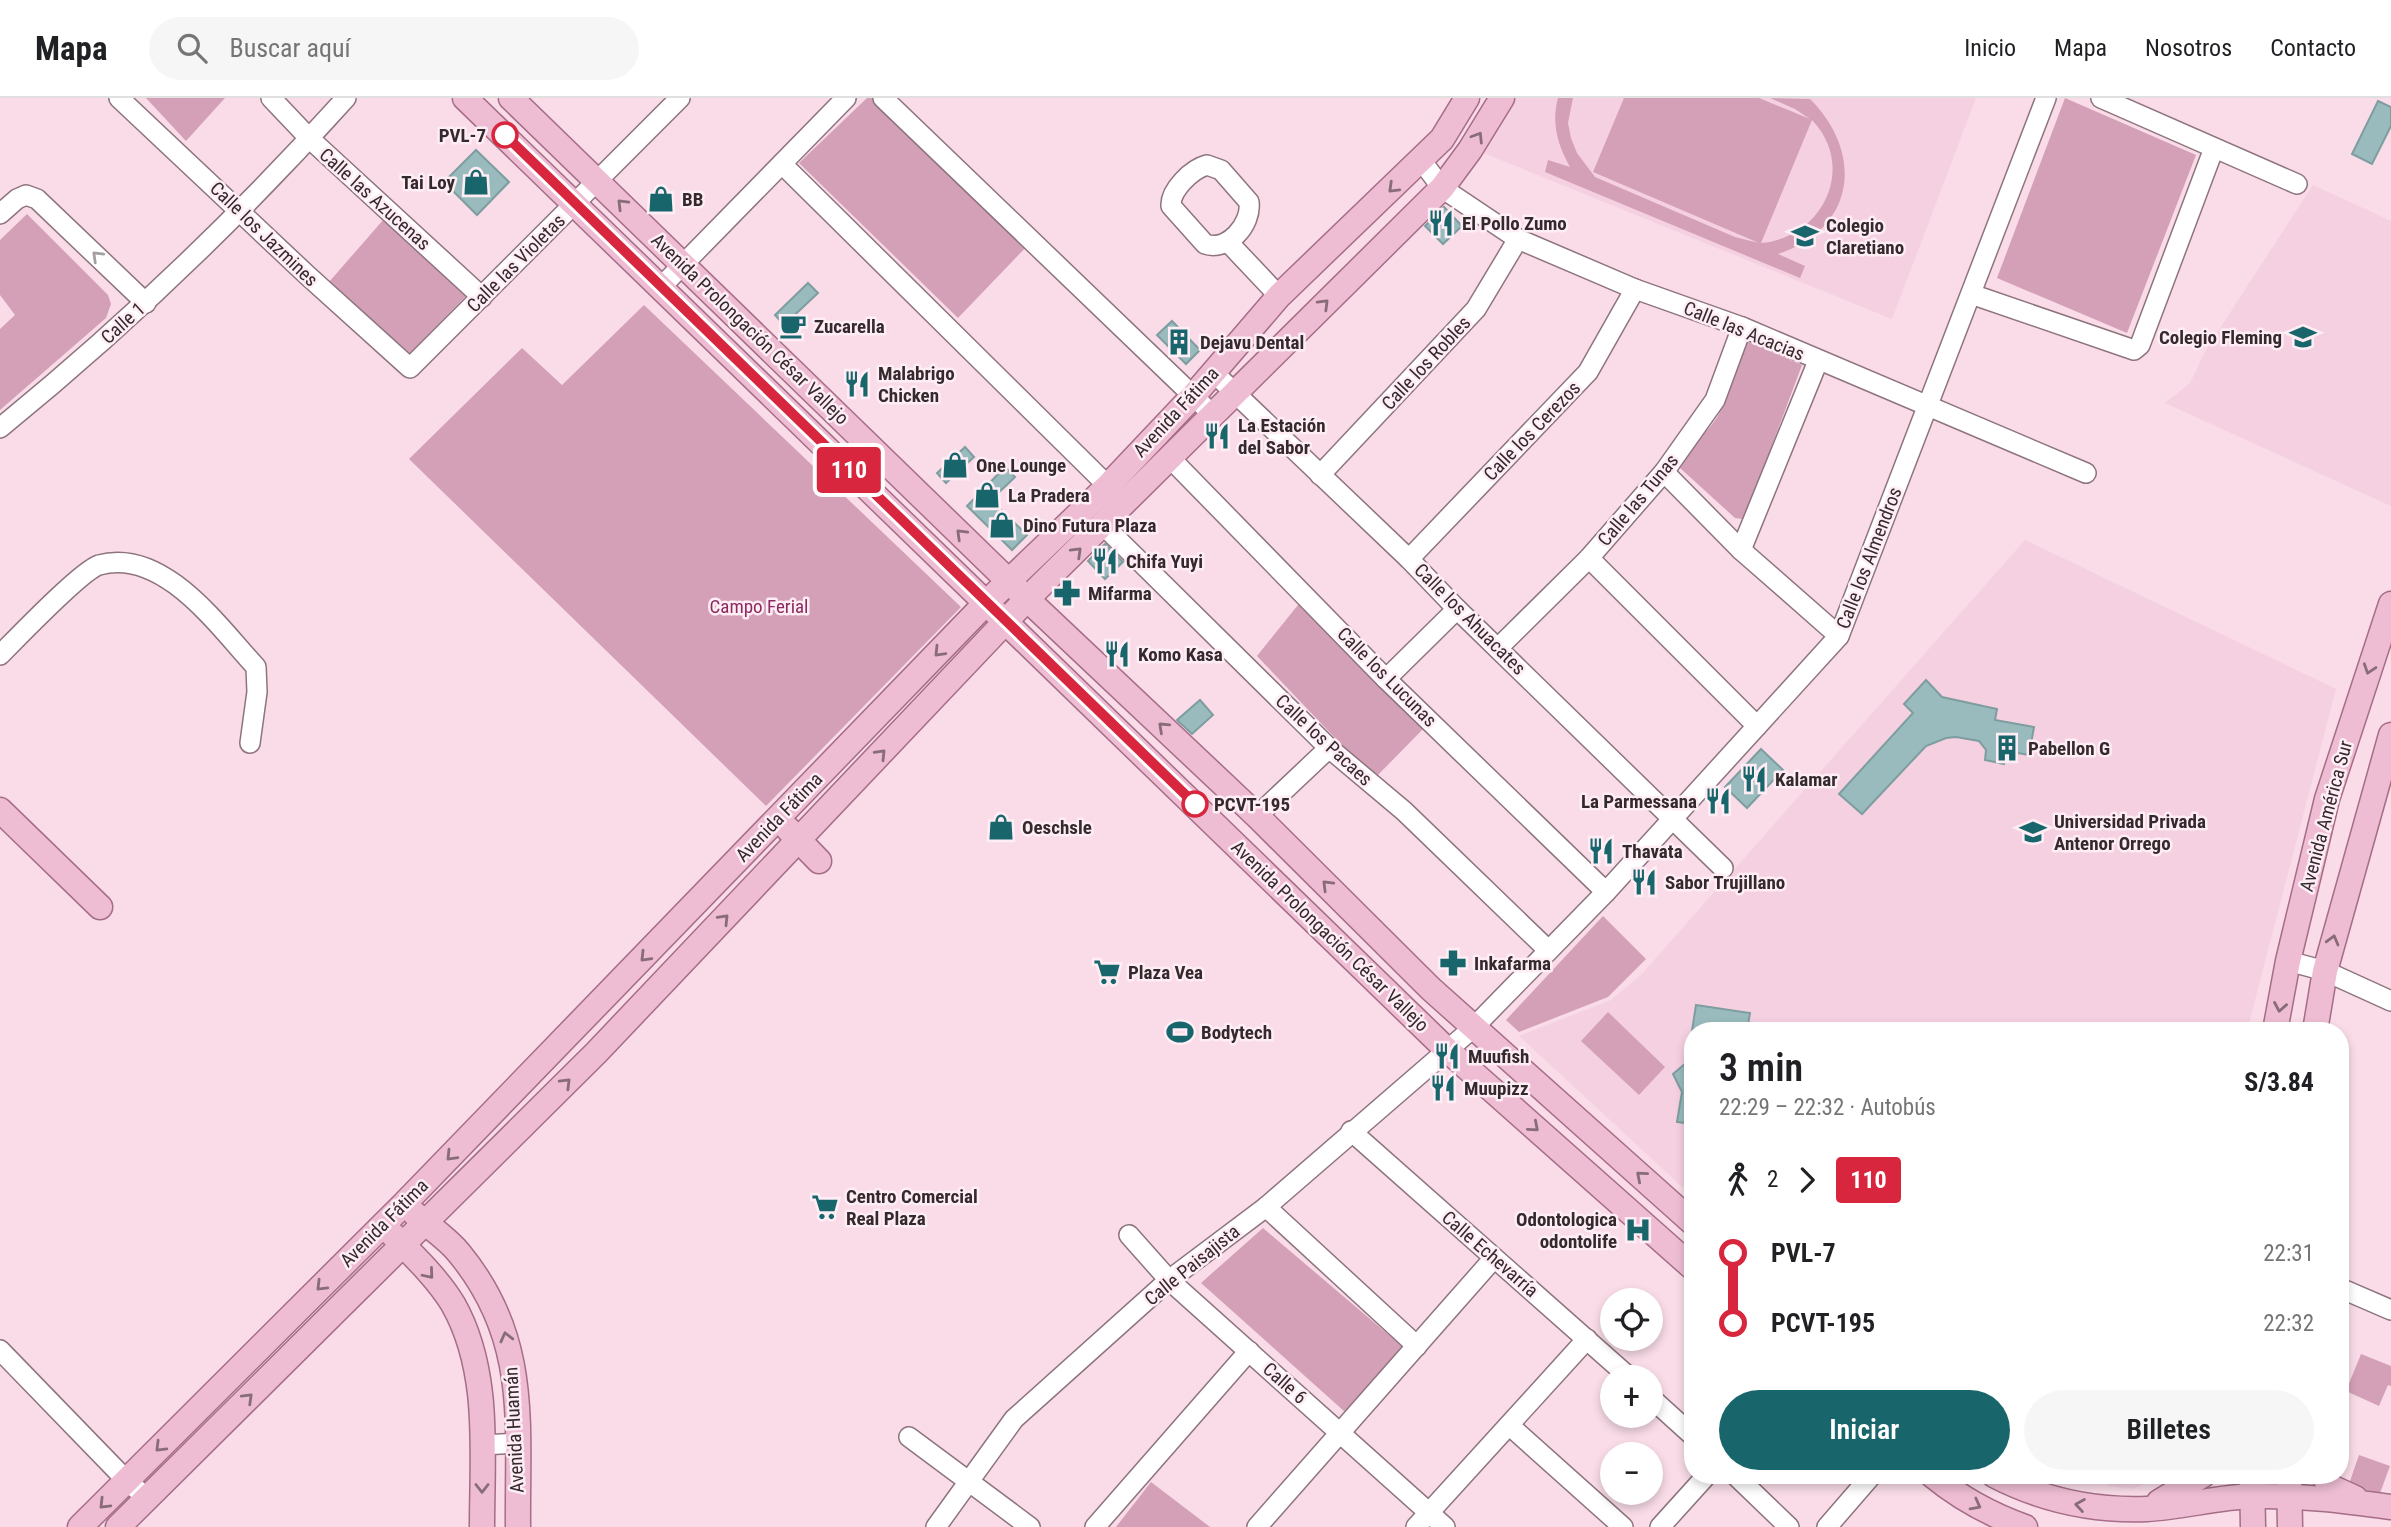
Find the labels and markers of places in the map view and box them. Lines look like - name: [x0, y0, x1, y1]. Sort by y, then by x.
- marker: PVL-7: [492, 122, 518, 148]
- place label: PVL-7: [439, 124, 486, 147]
- shop icon: Tai Loy: [461, 167, 491, 197]
- place label: Tai Loy: [401, 171, 456, 194]
- shop icon: BB: [646, 184, 676, 214]
- place label: BB: [682, 188, 703, 211]
- restaurant icon: El Pollo Zumo: [1426, 208, 1456, 238]
- place label: El Pollo Zumo: [1462, 212, 1567, 235]
- place label: Colegio Claretiano: [1826, 214, 1904, 259]
- school or university icon: Colegio Claretiano: [1790, 221, 1820, 251]
- cafe icon: Zucarella: [778, 311, 808, 341]
- place label: Zucarella: [814, 315, 885, 338]
- school or university icon: Colegio Fleming: [2288, 322, 2318, 352]
- place label: Colegio Fleming: [2159, 326, 2282, 349]
- building icon: Dejavu Dental: [1164, 327, 1194, 357]
- place label: Dejavu Dental: [1200, 331, 1304, 354]
- place label: Malabrigo Chicken: [878, 362, 955, 407]
- restaurant icon: Malabrigo Chicken: [842, 369, 872, 399]
- place label: La Estación del Sabor: [1238, 414, 1326, 459]
- restaurant icon: La Estación del Sabor: [1202, 421, 1232, 451]
- shop icon: One Lounge: [940, 450, 970, 480]
- place label: One Lounge: [976, 454, 1066, 477]
- shop icon: La Pradera: [972, 480, 1002, 510]
- place label: La Pradera: [1008, 484, 1090, 507]
- shop icon: Dino Futura Plaza: [987, 510, 1017, 540]
- place label: Dino Futura Plaza: [1023, 514, 1157, 537]
- restaurant icon: Chifa Yuyi: [1090, 546, 1120, 576]
- place label: Chifa Yuyi: [1126, 550, 1203, 573]
- pharmacy icon: Mifarma: [1052, 578, 1082, 608]
- place label: Mifarma: [1088, 582, 1152, 605]
- restaurant icon: Komo Kasa: [1102, 639, 1132, 669]
- place label: Komo Kasa: [1138, 643, 1223, 666]
- building icon: Pabellon G: [1992, 733, 2022, 763]
- place label: Pabellon G: [2028, 737, 2110, 760]
- restaurant icon: Kalamar: [1739, 764, 1769, 794]
- place label: Kalamar: [1775, 768, 1838, 791]
- restaurant icon: La Parmessana: [1703, 786, 1733, 816]
- place label: La Parmessana: [1581, 790, 1697, 813]
- marker: PCVT-195: [1182, 791, 1208, 817]
- place label: PCVT-195: [1214, 793, 1290, 816]
- place label: Universidad Privada Antenor Orrego: [2054, 810, 2206, 855]
- shop icon: Oeschsle: [986, 812, 1016, 842]
- place label: Oeschsle: [1022, 816, 1092, 839]
- school or university icon: Universidad Privada Antenor Orrego: [2018, 817, 2048, 847]
- restaurant icon: Thavata: [1586, 836, 1616, 866]
- place label: Thavata: [1622, 840, 1683, 863]
- restaurant icon: Sabor Trujillano: [1629, 867, 1659, 897]
- place label: Sabor Trujillano: [1665, 871, 1785, 894]
- pharmacy icon: Inkafarma: [1438, 948, 1468, 978]
- place label: Inkafarma: [1474, 952, 1551, 975]
- supermarket icon: Plaza Vea: [1092, 957, 1122, 987]
- place label: Plaza Vea: [1128, 961, 1203, 984]
- sports icon: Bodytech: [1165, 1017, 1195, 1047]
- place label: Bodytech: [1201, 1021, 1272, 1044]
- restaurant icon: Muufish: [1432, 1041, 1462, 1071]
- place label: Muufish: [1468, 1045, 1529, 1068]
- restaurant icon: Muupizz: [1428, 1073, 1458, 1103]
- place label: Muupizz: [1464, 1077, 1528, 1100]
- place label: Centro Comercial Real Plaza: [846, 1185, 978, 1230]
- supermarket icon: Centro Comercial Real Plaza: [810, 1192, 840, 1222]
- place label: Odontologica odontolife: [1516, 1208, 1617, 1253]
- hospital icon: Odontologica odontolife: [1623, 1215, 1653, 1245]

